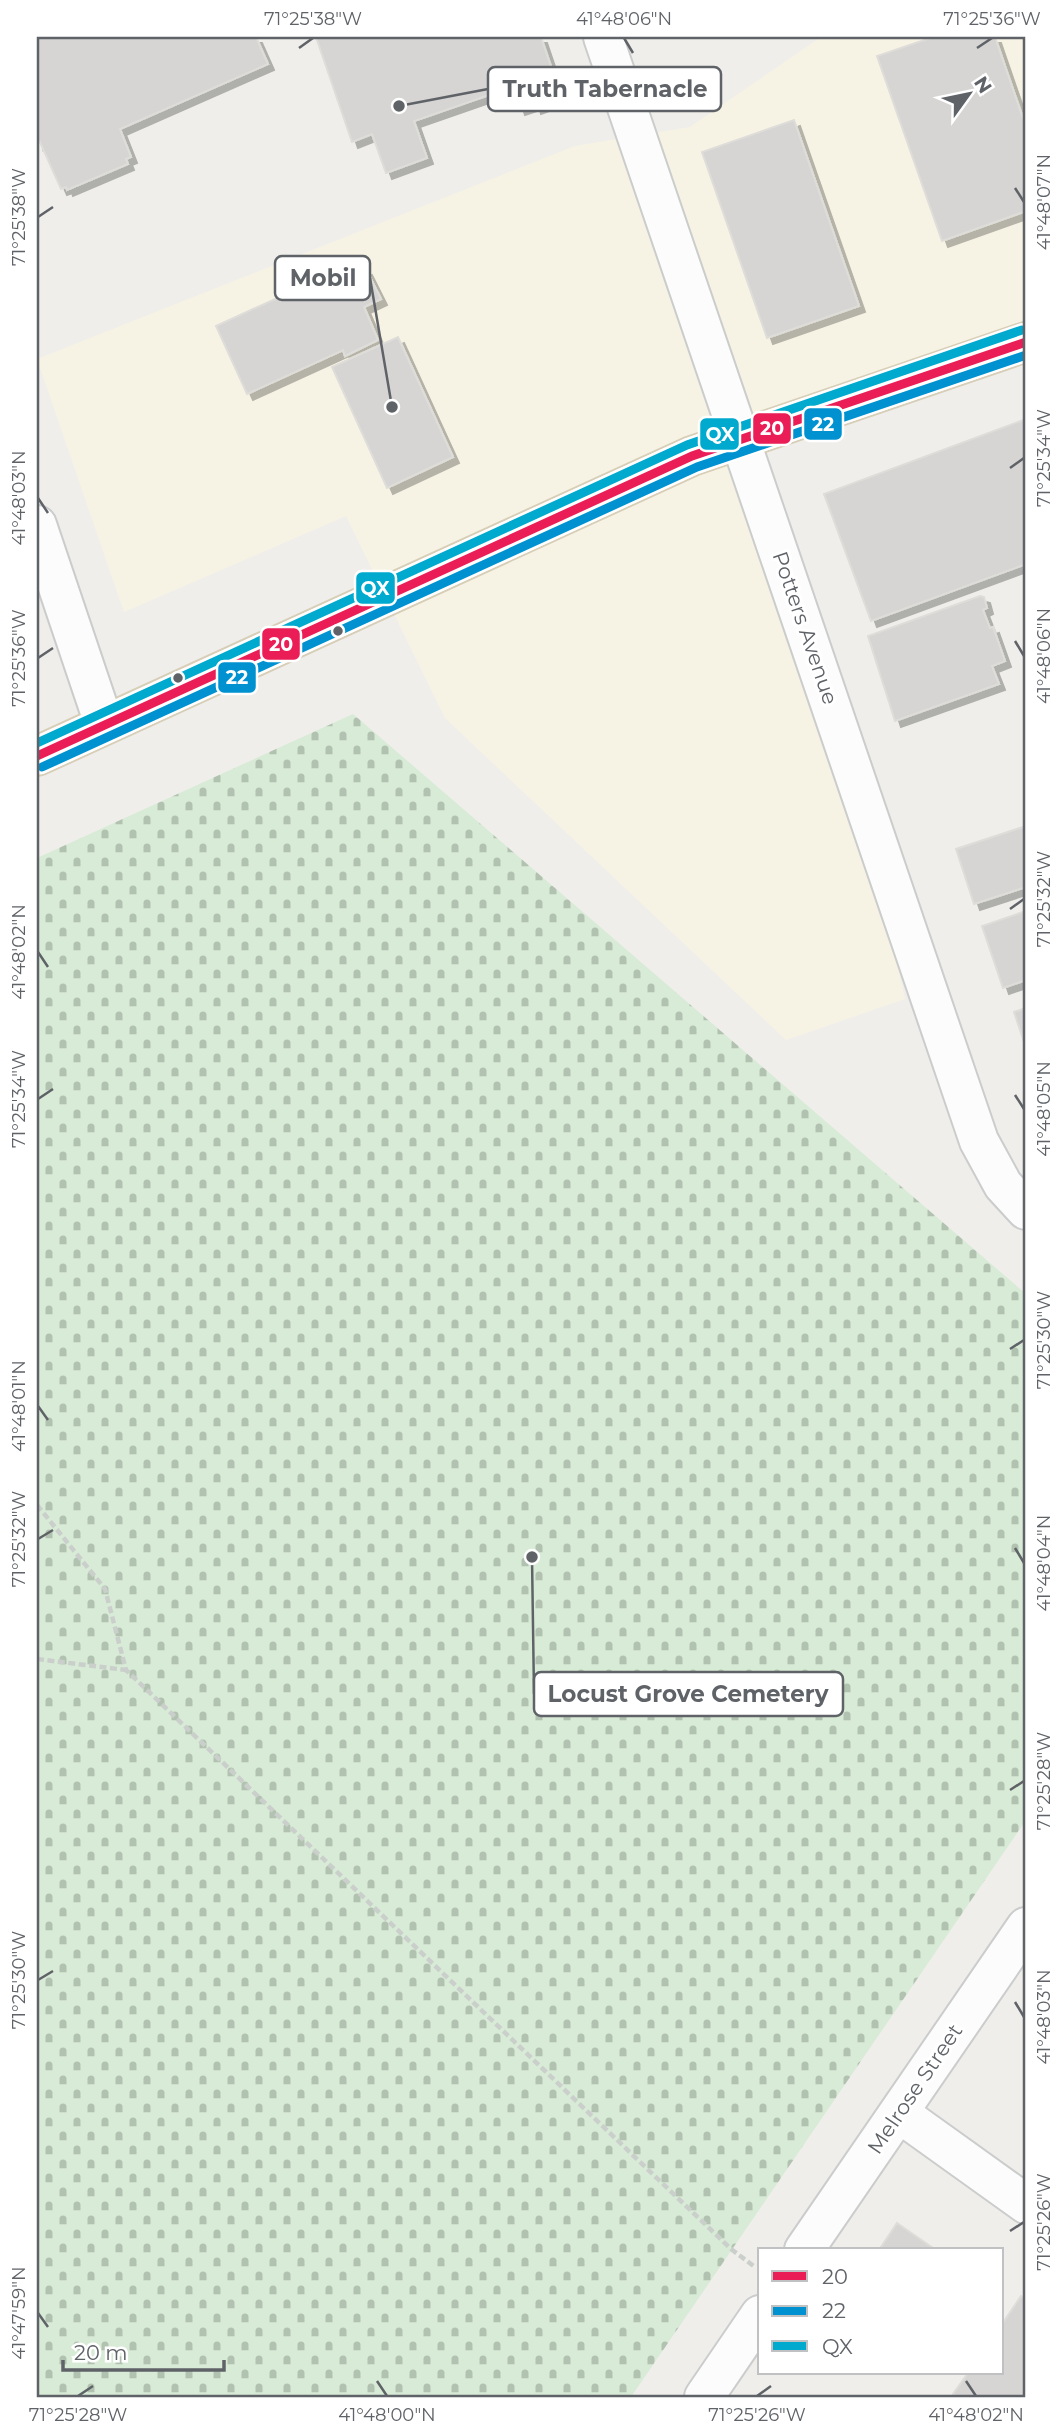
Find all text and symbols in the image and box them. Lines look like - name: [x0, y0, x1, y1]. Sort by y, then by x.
- text: 71°25'38"W: [264, 8, 362, 30]
- text: 41°48'06"N: [576, 8, 672, 30]
- text: 71°25'36"W: [943, 8, 1041, 30]
- north arrow: [934, 60, 1004, 130]
- callout: Truth Tabernacle: [488, 67, 721, 111]
- text: N: [969, 72, 997, 98]
- text: Truth Tabernacle: [502, 75, 708, 103]
- text: 41°48'07"N: [1033, 154, 1055, 250]
- text: 71°25'38"W: [8, 168, 30, 266]
- callout: Mobil: [275, 256, 370, 300]
- text: Mobil: [290, 264, 356, 292]
- line badge: 22: [803, 407, 843, 441]
- text: 71°25'34"W: [1033, 409, 1055, 507]
- line badge: 20: [752, 412, 792, 445]
- text: 22: [812, 413, 834, 436]
- line badge: QX: [699, 417, 740, 451]
- text: 20: [760, 417, 784, 440]
- text: QX: [705, 423, 735, 446]
- text: 41°48'03"N: [8, 450, 30, 546]
- street label: Potters Avenue: [768, 548, 843, 708]
- line badge: QX: [355, 571, 396, 605]
- text: QX: [360, 577, 390, 600]
- text: 41°48'06"N: [1033, 608, 1055, 704]
- text: 71°25'36"W: [8, 609, 30, 707]
- unlabelled marker: [331, 624, 345, 638]
- line badge: 20: [261, 627, 301, 661]
- text: 20: [269, 633, 293, 656]
- line badge: 22: [217, 661, 257, 694]
- text: 22: [226, 666, 248, 689]
- unlabelled marker: [171, 671, 185, 685]
- text: 71°25'32"W: [1033, 851, 1055, 947]
- text: 41°48'02"N: [8, 904, 30, 1000]
- text: 71°25'34"W: [8, 1050, 30, 1148]
- text: 41°48'05"N: [1033, 1061, 1055, 1157]
- text: 71°25'30"W: [1033, 1291, 1055, 1389]
- text: 41°48'01"N: [8, 1360, 30, 1452]
- text: 71°25'32"W: [8, 1491, 30, 1587]
- text: 41°48'04"N: [1033, 1515, 1055, 1611]
- callout: Locust Grove Cemetery: [534, 1672, 843, 1716]
- text: Locust Grove Cemetery: [548, 1680, 829, 1708]
- text: 71°25'28"W: [1033, 1732, 1055, 1830]
- text: 71°25'30"W: [8, 1931, 30, 2029]
- text: 41°48'03"N: [1033, 1969, 1055, 2065]
- street label: Melrose Street: [862, 2019, 967, 2159]
- text: 71°25'26"W: [1033, 2173, 1055, 2271]
- legend: [758, 2248, 1004, 2374]
- text: 20: [822, 2264, 848, 2289]
- text: 41°47'59"N: [8, 2266, 30, 2360]
- text: 22: [822, 2298, 846, 2323]
- scale bar: [63, 2329, 224, 2373]
- text: QX: [822, 2334, 853, 2359]
- text: 20 m: [74, 2340, 128, 2365]
- text: 71°25'28"W: [29, 2404, 127, 2426]
- text: 41°48'00"N: [338, 2404, 436, 2426]
- text: 71°25'26"W: [708, 2404, 806, 2426]
- text: 41°48'02"N: [928, 2404, 1024, 2426]

